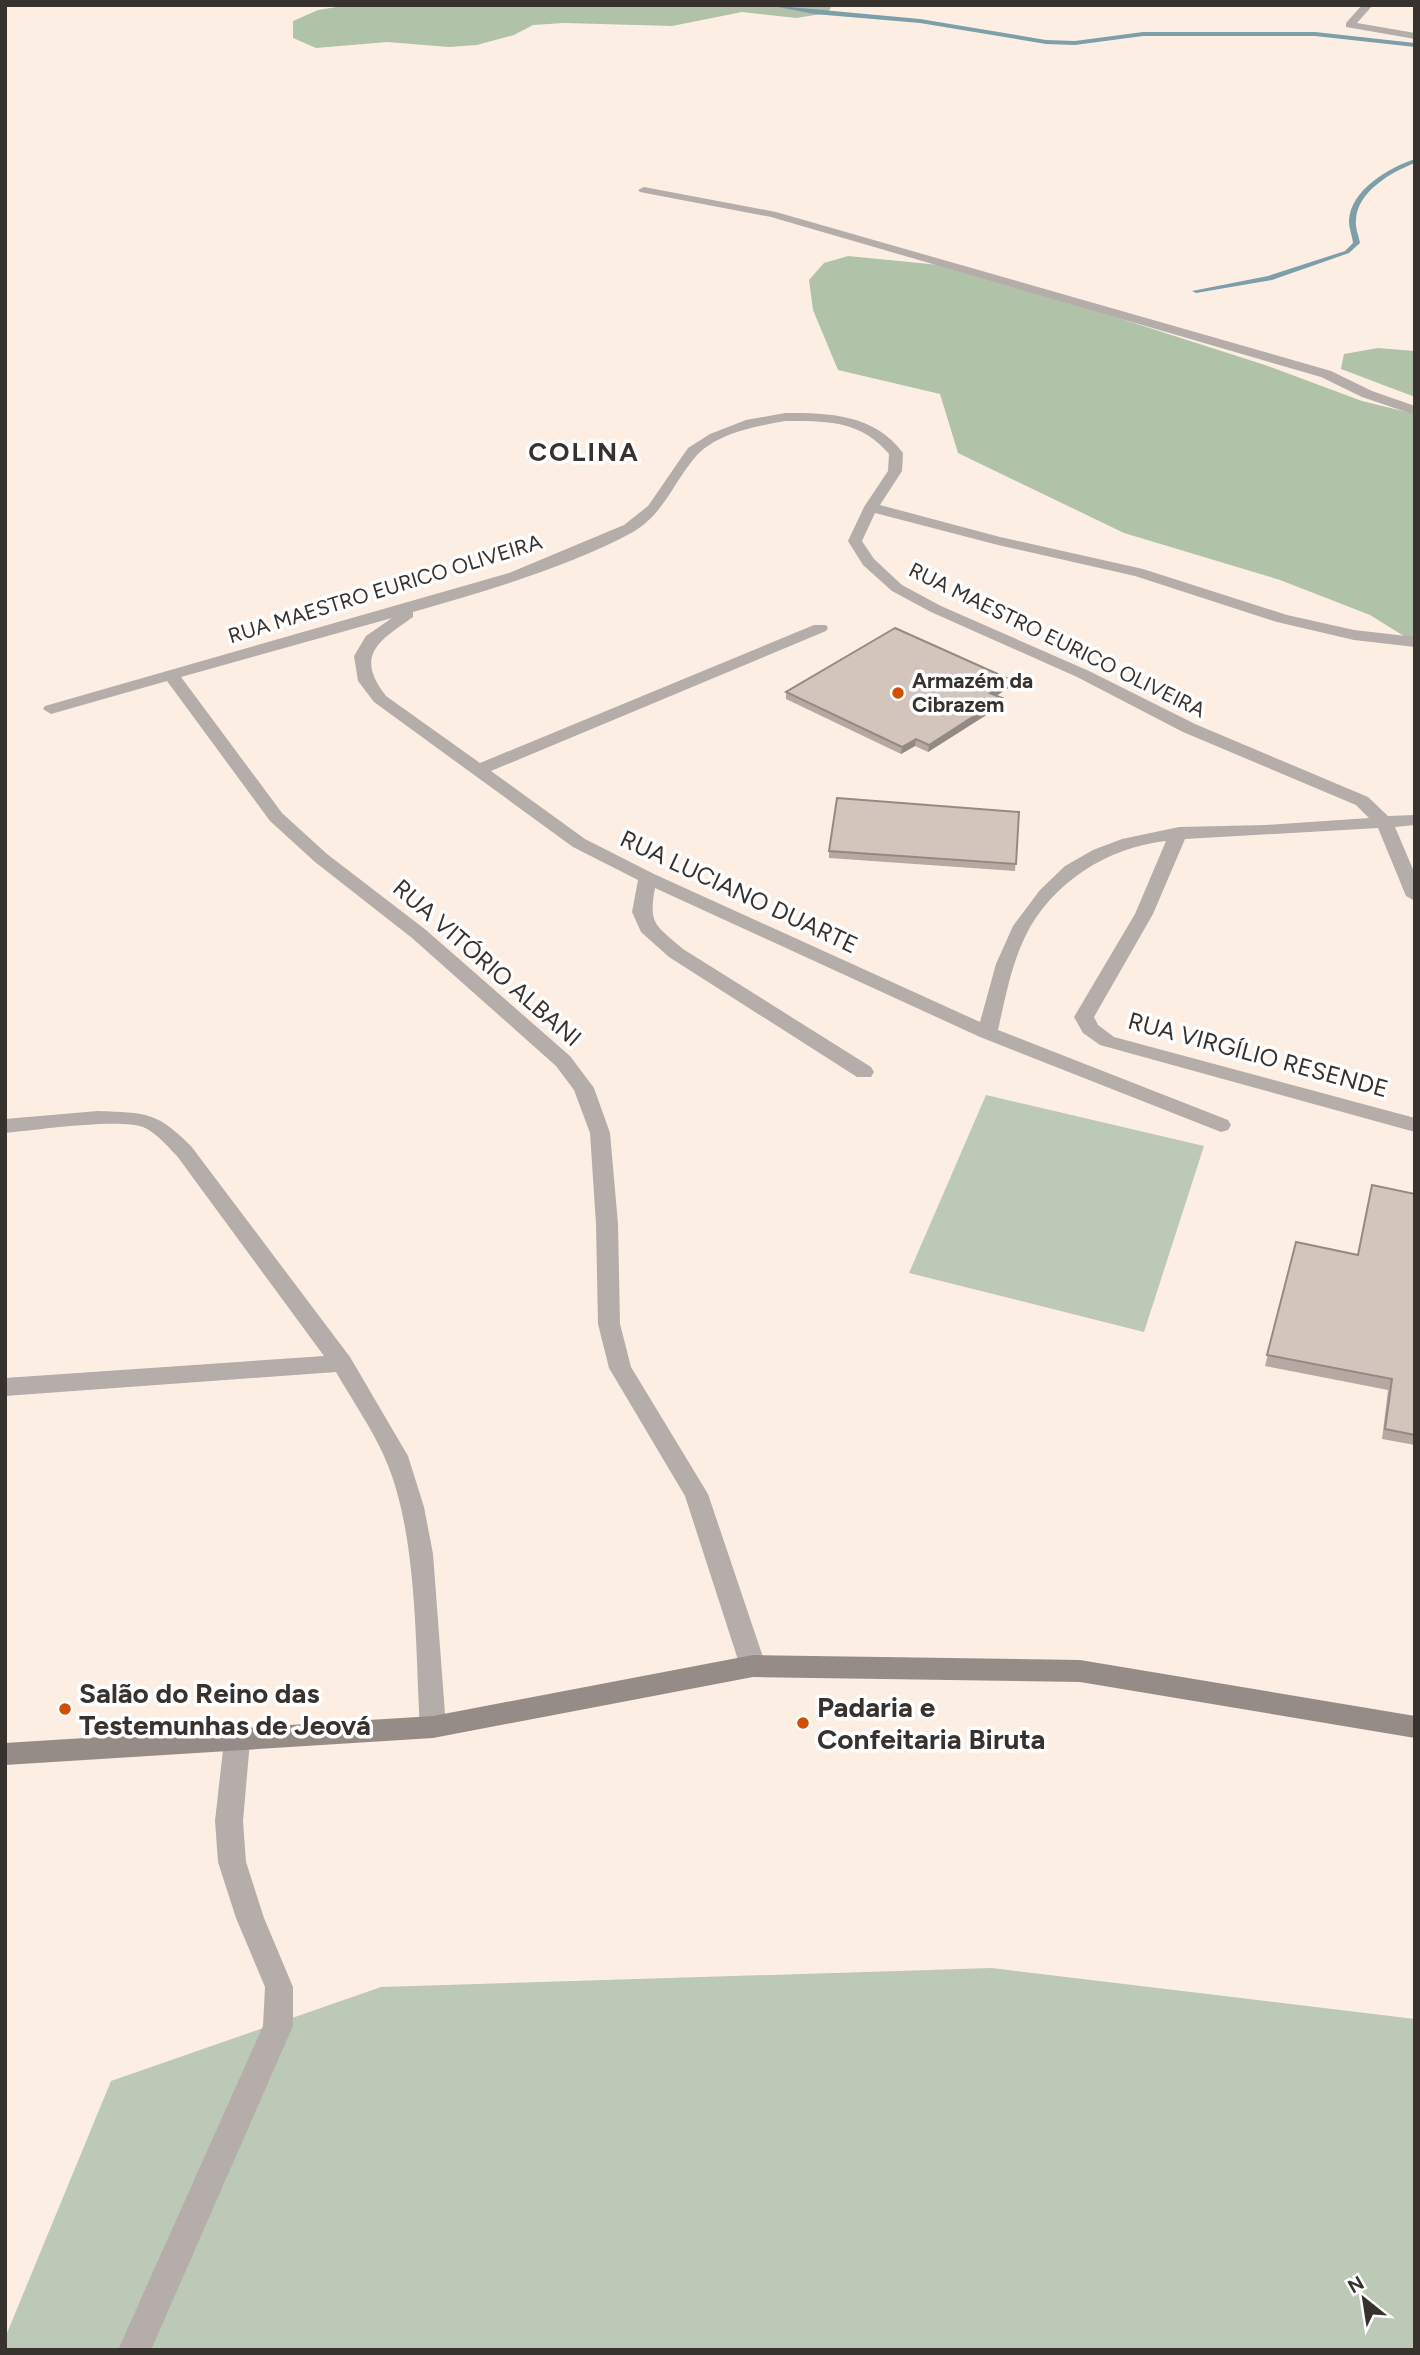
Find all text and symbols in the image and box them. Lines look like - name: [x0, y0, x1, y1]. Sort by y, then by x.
- district label: COLINA: [528, 436, 640, 468]
- street label: RUA MAESTRO EURICO OLIVEIRA: [225, 529, 545, 648]
- street label: RUA MAESTRO EURICO OLIVEIRA: [905, 557, 1209, 722]
- place label: Armazém da Cibrazem: [912, 668, 1033, 717]
- marker: Armazém da Cibrazem: [890, 685, 906, 701]
- street label: RUA LUCIANO DUARTE: [616, 824, 863, 959]
- street label: RUA VITÓRIO ALBANI: [387, 873, 587, 1052]
- street label: RUA VIRGÍLIO RESENDE: [1125, 1006, 1391, 1103]
- place label: Salão do Reino das Testemunhas de Jeová: [79, 1676, 371, 1742]
- place label: Padaria e Confeitaria Biruta: [817, 1690, 1045, 1756]
- marker: Salão do Reino das Testemunhas de Jeová: [57, 1701, 73, 1717]
- marker: Padaria e Confeitaria Biruta: [795, 1715, 811, 1731]
- north arrow: [1329, 2264, 1399, 2334]
- text: N: [1344, 2271, 1368, 2298]

